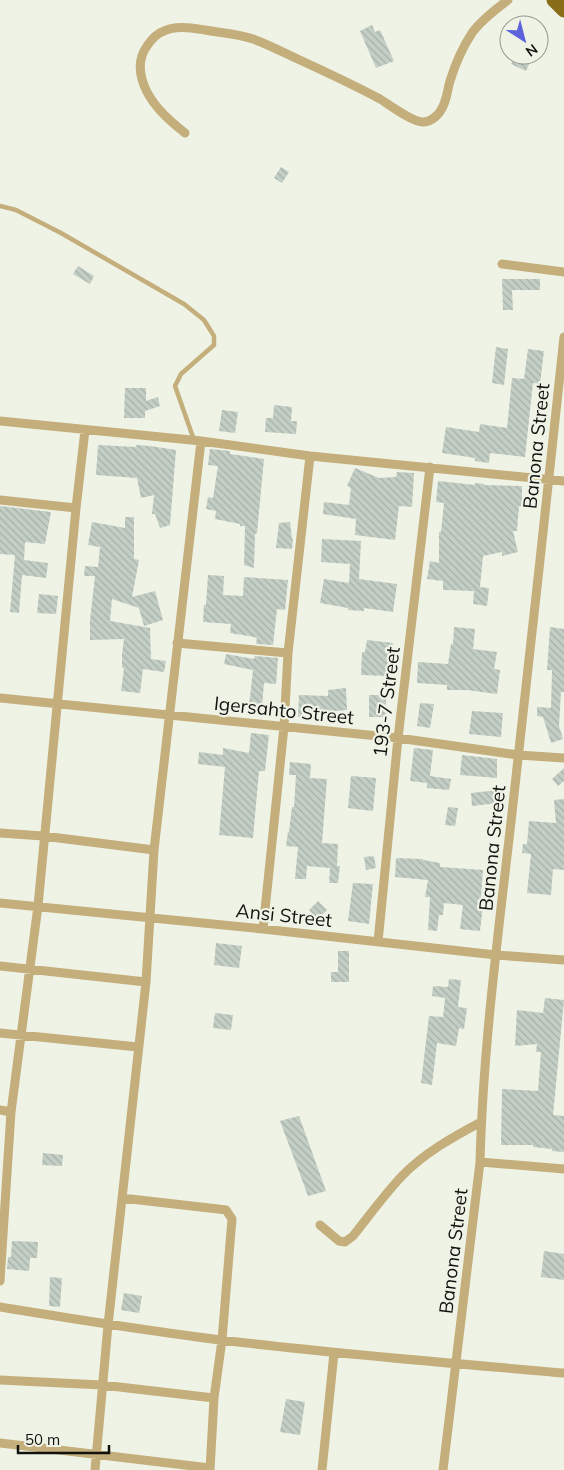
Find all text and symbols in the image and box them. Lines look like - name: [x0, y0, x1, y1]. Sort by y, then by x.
- north arrow: [499, 15, 549, 65]
- text: N: [522, 40, 541, 61]
- street label: Banona Street: [517, 382, 555, 510]
- street label: 193-7 Street: [367, 645, 405, 759]
- street label: Igersahto Street: [213, 691, 355, 729]
- street label: Banona Street: [473, 784, 511, 912]
- street label: Ansi Street: [235, 898, 334, 932]
- street label: Banona Street: [433, 1186, 473, 1315]
- scale bar: [18, 1422, 109, 1454]
- text: 50 m: [25, 1430, 60, 1449]

